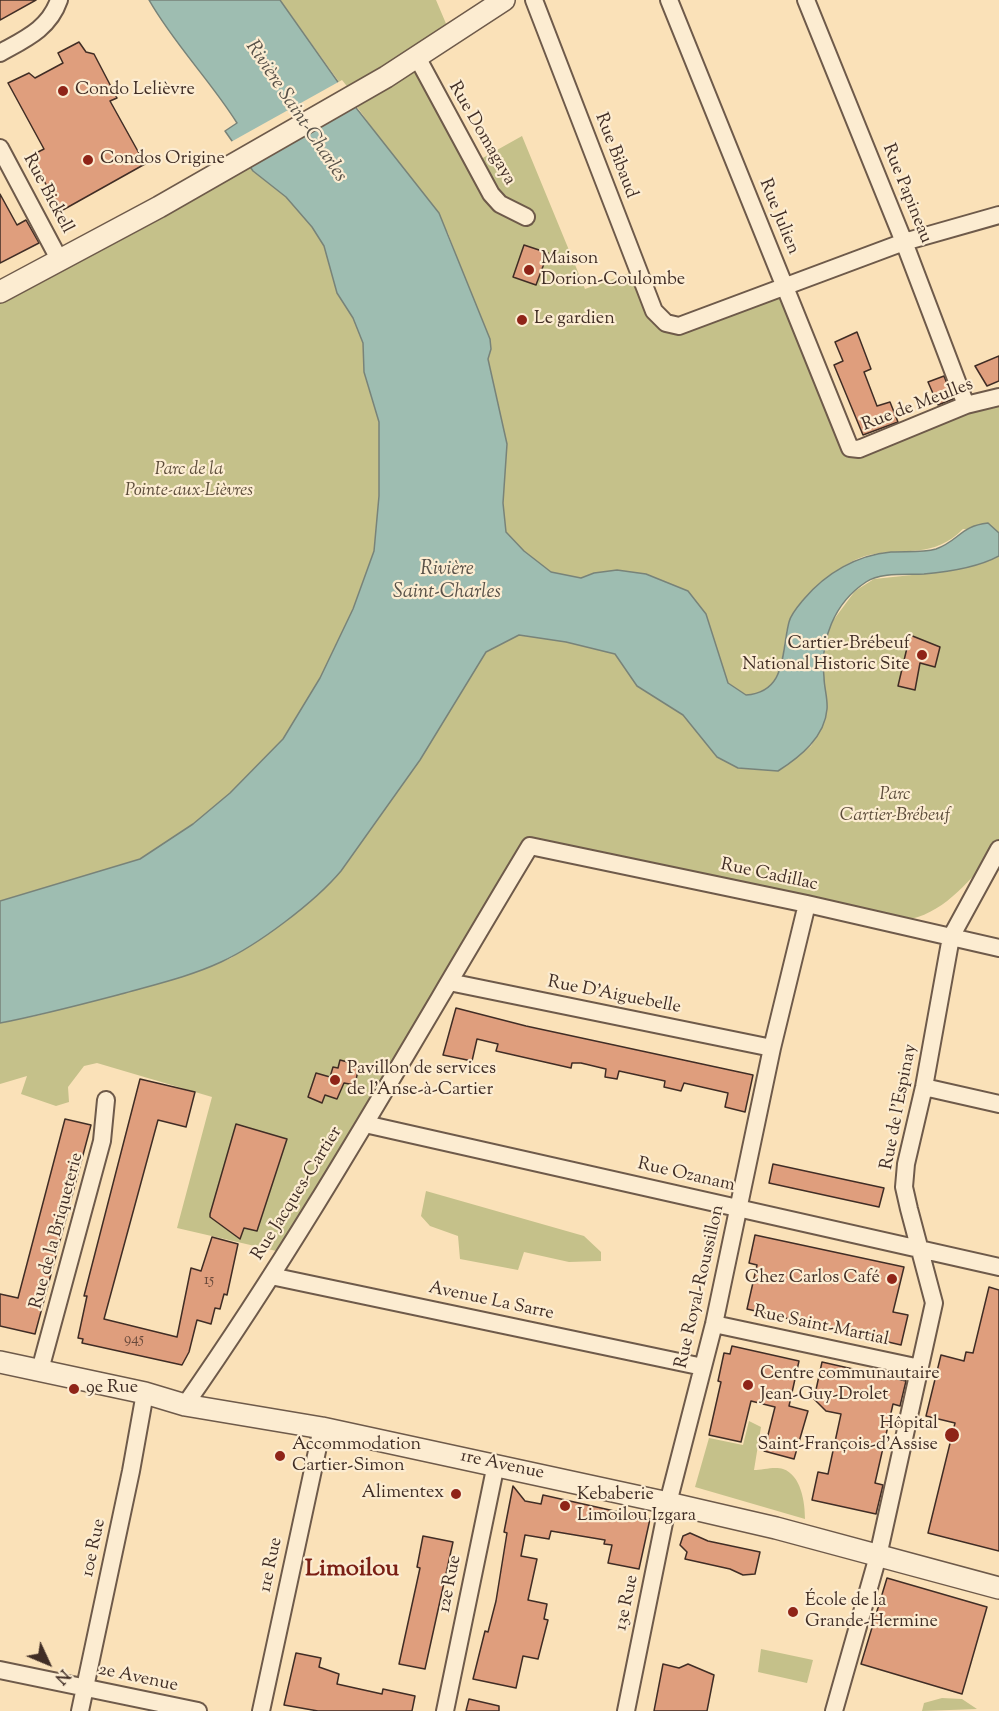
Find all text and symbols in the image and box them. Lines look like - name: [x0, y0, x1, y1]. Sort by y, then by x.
- water label: Rivière Saint-Charles: [239, 37, 351, 187]
- street label: Rue Domagaya: [443, 78, 519, 190]
- place label: Condo Lelièvre: [75, 80, 195, 102]
- marker: Condo Lelièvre: [56, 84, 70, 98]
- street label: Rue Bibaud: [589, 110, 641, 202]
- street label: Rue Papineau: [876, 141, 936, 247]
- place label: Condos Origine: [100, 149, 225, 171]
- street label: Rue Bickell: [17, 150, 77, 238]
- marker: Condos Origine: [81, 153, 95, 167]
- street label: Rue Julien: [753, 176, 803, 258]
- place label: Maison Dorion-Coulombe: [541, 249, 685, 292]
- marker: Maison Dorion-Coulombe: [522, 263, 536, 277]
- place label: Le gardien: [534, 309, 615, 331]
- marker: Le gardien: [515, 313, 529, 327]
- street label: Rue de Meulles: [859, 375, 977, 437]
- park label: Parc de la Pointe-aux-Lièvres: [125, 460, 253, 502]
- water label: Rivière Saint-Charles: [393, 559, 501, 606]
- place label: Cartier-Brébeuf National Historic Site: [742, 634, 910, 676]
- marker: Cartier-Brébeuf National Historic Site: [915, 648, 929, 662]
- park label: Parc Cartier-Brébeuf: [840, 785, 950, 828]
- street label: Rue Cadillac: [718, 855, 820, 897]
- street label: Rue D'Aiguebelle: [546, 972, 682, 1020]
- street label: Rue de l'Espinay: [877, 1042, 923, 1172]
- place label: Pavillon de services de l'Anse-à-Cartier: [347, 1059, 496, 1102]
- marker: Pavillon de services de l'Anse-à-Cartier: [328, 1073, 342, 1087]
- street label: Rue Jacques-Cartier: [248, 1123, 348, 1265]
- street label: Rue de la Briqueterie: [27, 1151, 89, 1311]
- street label: Rue Ozanam: [635, 1154, 737, 1198]
- street label: Rue Royal-Roussillon: [672, 1203, 730, 1371]
- place label: Chez Carlos Café: [745, 1268, 880, 1290]
- house number: 15: [204, 1272, 214, 1290]
- marker: Chez Carlos Café: [885, 1272, 899, 1286]
- street label: Avenue La Sarre: [426, 1278, 556, 1326]
- street label: Rue Saint-Martial: [751, 1302, 891, 1352]
- house number: 945: [124, 1331, 144, 1349]
- place label: Centre communautaire Jean-Guy-Drolet: [760, 1364, 940, 1406]
- place label: 9e Rue: [86, 1378, 138, 1400]
- marker: Centre communautaire Jean-Guy-Drolet: [741, 1378, 755, 1392]
- marker: 9e Rue: [67, 1382, 81, 1396]
- place label: Hôpital Saint-François-d'Assise: [758, 1414, 938, 1456]
- marker: Hôpital Saint-François-d'Assise: [943, 1426, 961, 1444]
- place label: Accommodation Cartier-Simon: [292, 1435, 421, 1478]
- street label: 1re Avenue: [458, 1447, 546, 1485]
- marker: Accommodation Cartier-Simon: [273, 1449, 287, 1463]
- place label: Alimentex: [361, 1483, 444, 1505]
- place label: Kebaberie Limoilou Izgara: [577, 1485, 696, 1528]
- marker: Alimentex: [449, 1487, 463, 1501]
- marker: Kebaberie Limoilou Izgara: [558, 1499, 572, 1513]
- street label: 10e Rue: [78, 1517, 112, 1579]
- street label: 11e Rue: [256, 1536, 288, 1594]
- street label: 12e Rue: [435, 1554, 467, 1614]
- district label: Limoilou: [305, 1557, 399, 1585]
- street label: 13e Rue: [612, 1573, 644, 1633]
- place label: École de la Grande-Hermine: [805, 1591, 938, 1634]
- marker: École de la Grande-Hermine: [786, 1605, 800, 1619]
- north arrow: [18, 1633, 78, 1693]
- street label: 2e Avenue: [96, 1660, 180, 1698]
- text: N: [49, 1663, 74, 1688]

